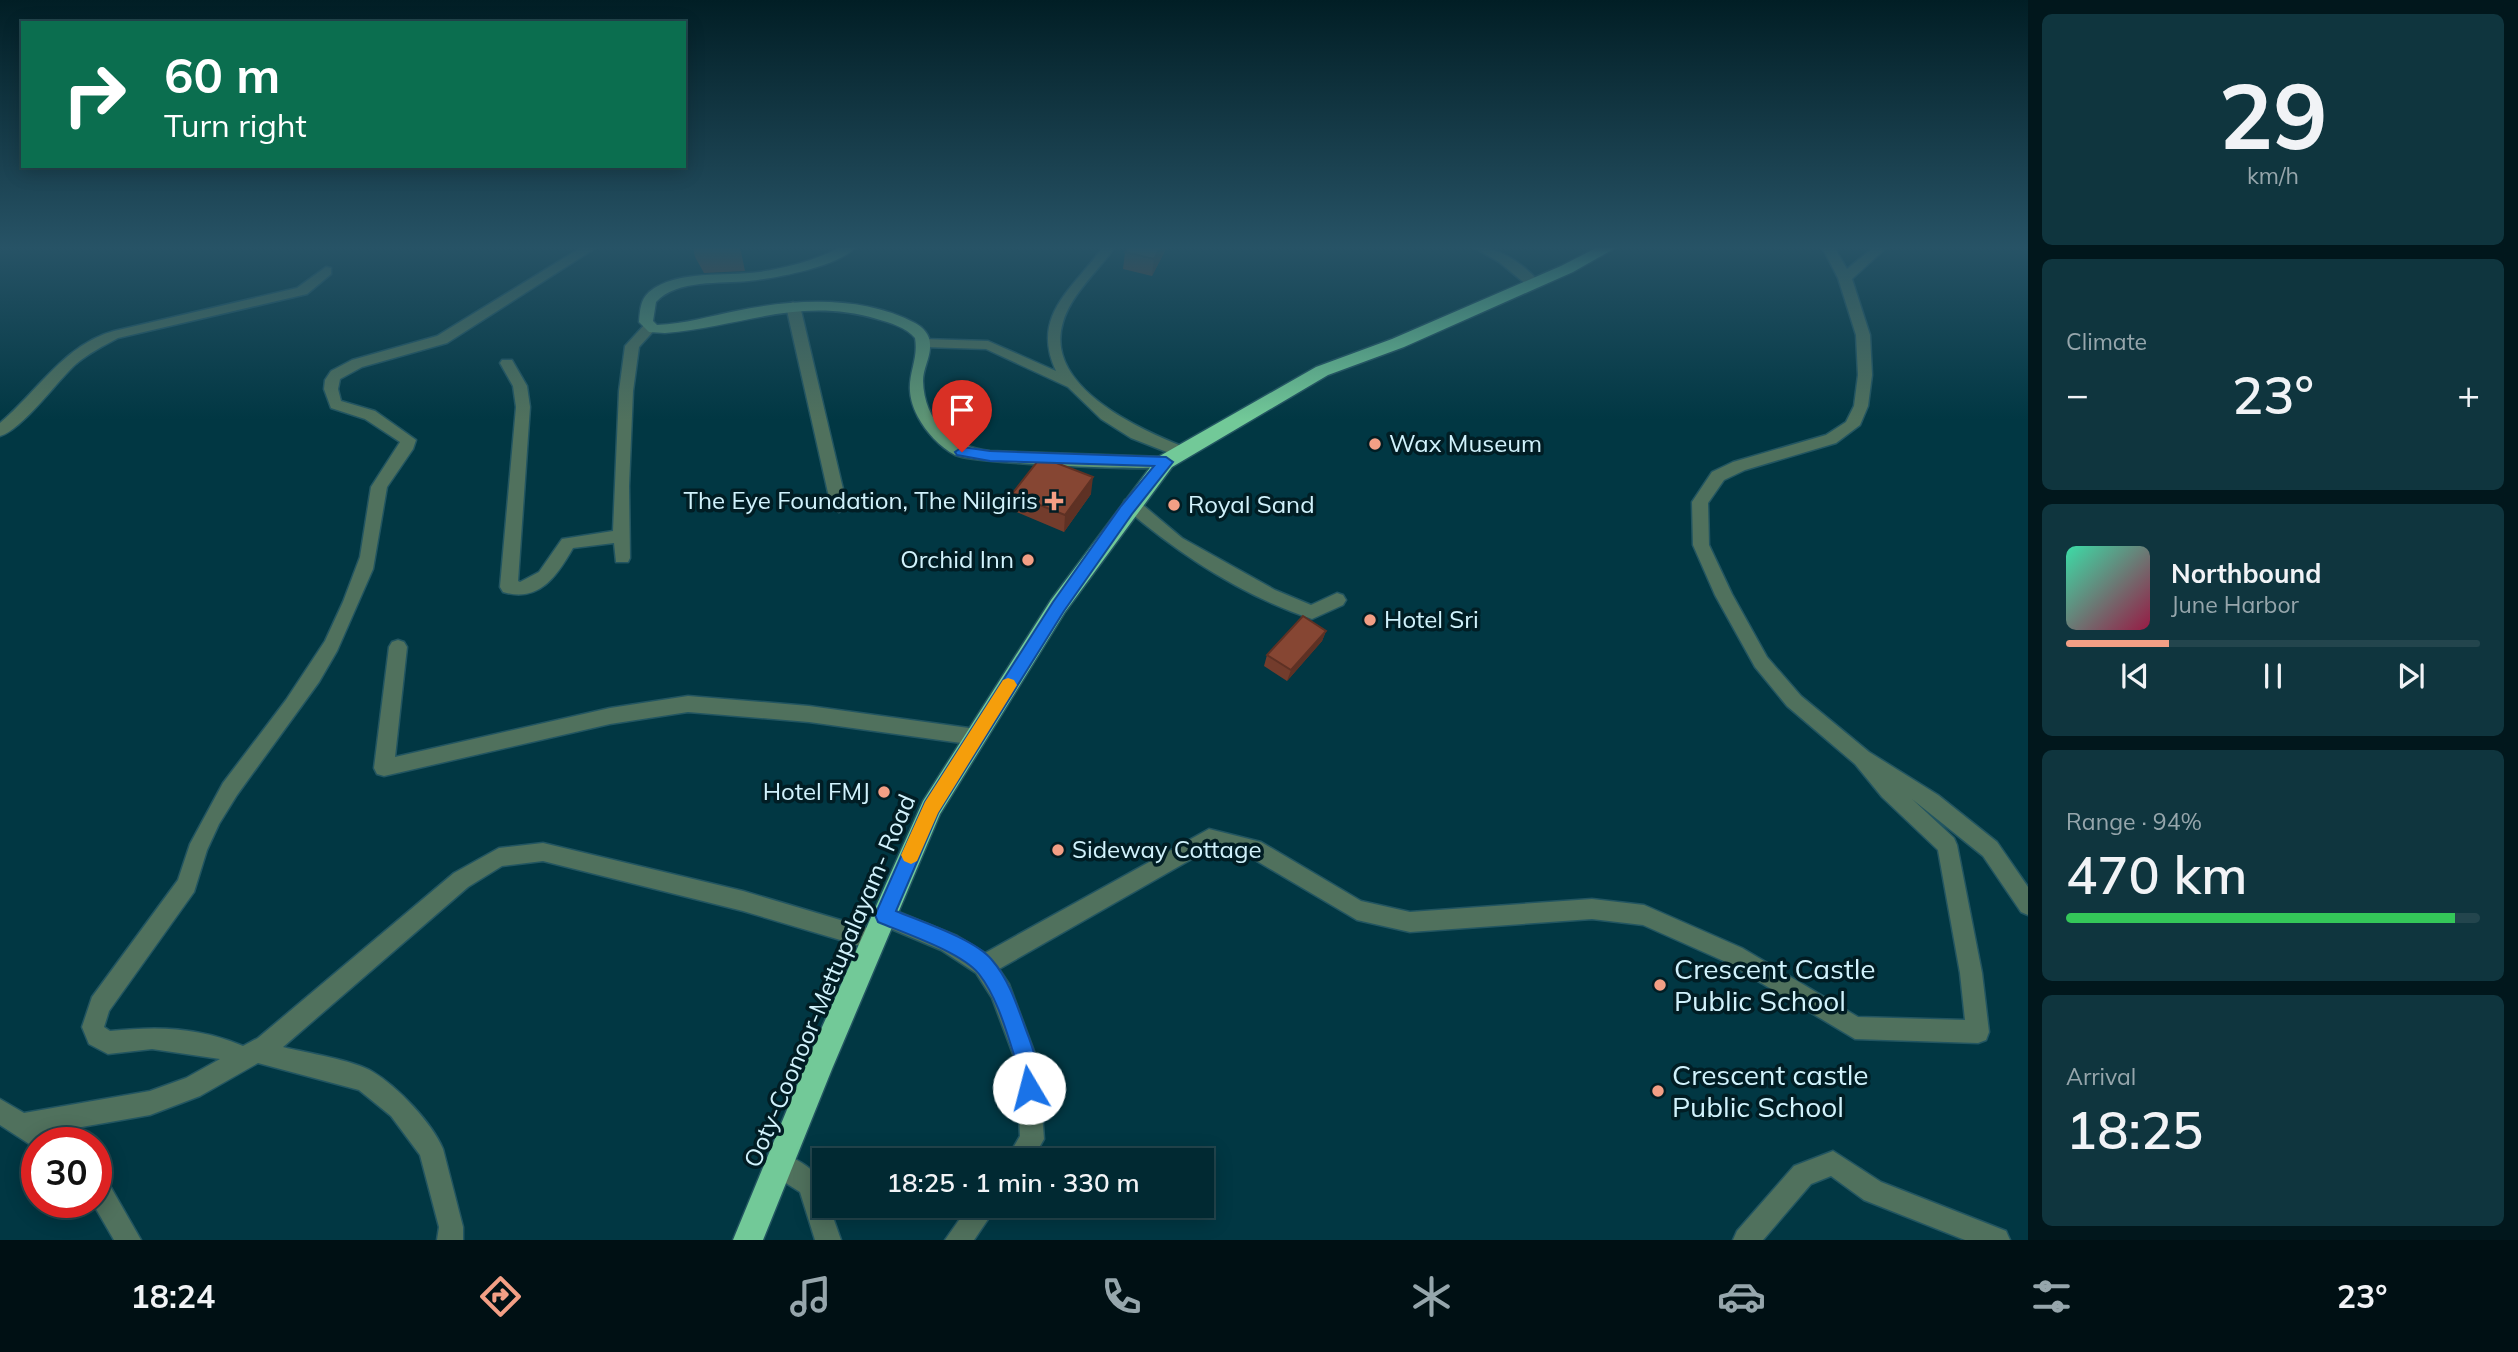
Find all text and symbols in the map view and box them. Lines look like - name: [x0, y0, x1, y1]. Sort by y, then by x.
- text: 60 m: [164, 44, 280, 105]
- icon: right: [49, 49, 140, 140]
- text: 29: [2218, 58, 2328, 172]
- text: Turn right: [164, 105, 307, 145]
- text: km/h: [2247, 161, 2299, 190]
- text: Climate: [2066, 327, 2147, 356]
- text: 23°: [2232, 362, 2314, 427]
- text: −: [2066, 370, 2089, 418]
- text: +: [2457, 370, 2480, 418]
- pin: [932, 380, 992, 452]
- icon: arrive: [943, 391, 981, 429]
- place label: Wax Museum: [1389, 428, 1542, 458]
- marker: Wax Museum: [1367, 436, 1383, 452]
- place label: The Eye Foundation, The Nilgiris: [684, 485, 1038, 515]
- place label: Royal Sand: [1188, 489, 1315, 519]
- marker: The Eye Foundation, The Nilgiris: [1044, 491, 1064, 511]
- marker: Royal Sand: [1166, 497, 1182, 513]
- place label: Orchid Inn: [900, 544, 1014, 574]
- marker: Orchid Inn: [1020, 552, 1036, 568]
- text: Northbound: [2171, 557, 2321, 590]
- text: June Harbor: [2171, 590, 2299, 619]
- place label: Hotel Sri: [1384, 604, 1479, 634]
- marker: Hotel Sri: [1362, 612, 1378, 628]
- icon: previous: [2116, 657, 2154, 695]
- icon: pause: [2254, 657, 2292, 695]
- icon: next: [2392, 657, 2430, 695]
- place label: Hotel FMJ: [763, 776, 870, 806]
- marker: Hotel FMJ: [876, 784, 892, 800]
- street label: Ooty-Coonoor-Mettupalayam- Road: [737, 790, 921, 1172]
- text: Range · 94%: [2066, 807, 2202, 836]
- place label: Sideway Cottage: [1072, 834, 1261, 864]
- marker: Sideway Cottage: [1050, 842, 1066, 858]
- text: 470 km: [2066, 842, 2247, 907]
- place label: Crescent Castle Public School: [1674, 951, 1876, 1018]
- marker: Crescent Castle Public School: [1652, 977, 1668, 993]
- position arrow: [992, 1051, 1066, 1125]
- place label: Crescent castle Public School: [1672, 1057, 1869, 1124]
- text: Arrival: [2066, 1062, 2136, 1091]
- marker: Crescent castle Public School: [1650, 1083, 1666, 1099]
- text: 18:25: [2066, 1097, 2203, 1162]
- speed limit sign: 30: [21, 1127, 112, 1218]
- text: 18:25 · 1 min · 330 m: [886, 1166, 1140, 1199]
- icon: directions: [476, 1272, 525, 1321]
- icon: music: [786, 1272, 835, 1321]
- icon: phone: [1097, 1272, 1146, 1321]
- icon: climate: [1407, 1272, 1456, 1321]
- icon: car: [1717, 1272, 1766, 1321]
- icon: filters: [2027, 1272, 2076, 1321]
- text: 18:24: [131, 1276, 215, 1316]
- text: 23°: [2337, 1276, 2387, 1316]

